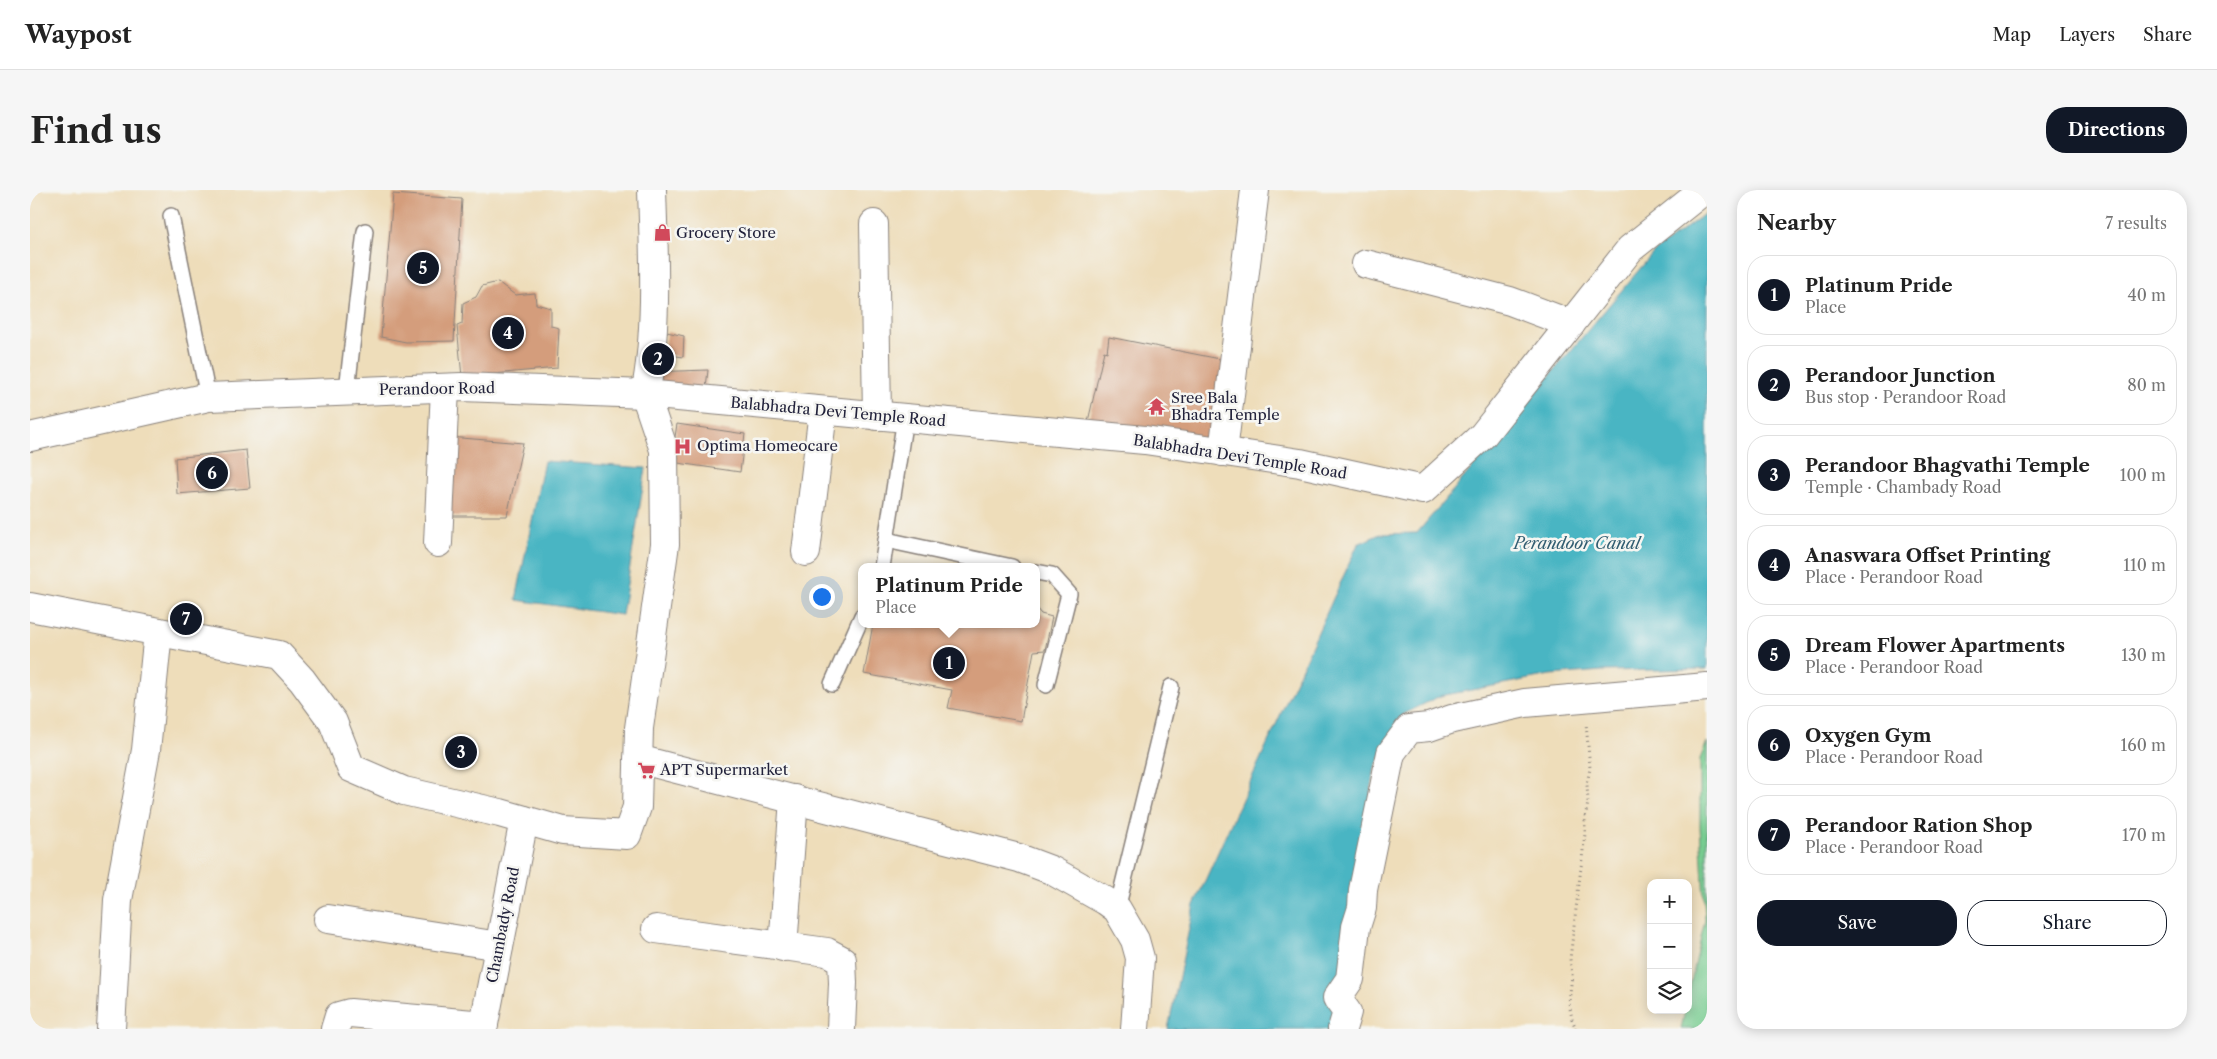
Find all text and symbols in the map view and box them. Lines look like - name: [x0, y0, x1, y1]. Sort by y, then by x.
- text: Waypost: [25, 20, 132, 49]
- text: Map: [1993, 24, 2031, 46]
- text: Layers: [2059, 24, 2115, 46]
- text: Share: [2143, 24, 2192, 46]
- button: Directions: [2046, 107, 2187, 153]
- text: Find us: [30, 109, 162, 152]
- text: Nearby: [1757, 210, 1836, 235]
- text: 7 results: [2105, 213, 2167, 233]
- shop icon: Grocery Store: [652, 223, 672, 243]
- place label: Grocery Store: [676, 223, 776, 242]
- pin: 5: [407, 249, 439, 287]
- text: Platinum Pride: [1805, 274, 1953, 297]
- text: 1: [1770, 285, 1778, 305]
- text: 40 m: [2127, 285, 2166, 305]
- text: Place: [1805, 297, 1846, 317]
- pin: 4: [492, 314, 524, 352]
- pin: 2: [642, 340, 674, 378]
- text: Perandoor Junction: [1805, 364, 1996, 387]
- text: 2: [1769, 375, 1779, 395]
- text: 80 m: [2127, 375, 2166, 395]
- street label: Perandoor Road: [379, 378, 495, 399]
- text: Bus stop · Perandoor Road: [1805, 387, 2006, 407]
- place label: Sree Bala Bhadra Temple: [1171, 388, 1280, 424]
- street label: Balabhadra Devi Temple Road: [730, 393, 947, 430]
- temple icon: Sree Bala Bhadra Temple: [1147, 397, 1167, 417]
- street label: Balabhadra Devi Temple Road: [1132, 430, 1348, 483]
- hospital icon: Optima Homeocare: [673, 436, 693, 456]
- place label: Optima Homeocare: [697, 436, 838, 455]
- pin: 6: [196, 454, 228, 492]
- text: Perandoor Bhagvathi Temple: [1805, 454, 2090, 477]
- text: 3: [1769, 465, 1779, 485]
- text: 100 m: [2120, 465, 2166, 485]
- text: Temple · Chambady Road: [1805, 477, 2002, 497]
- water label: Perandoor Canal: [1512, 533, 1642, 553]
- text: Anaswara Offset Printing: [1805, 544, 2050, 567]
- text: 4: [1769, 555, 1779, 575]
- text: 110 m: [2123, 555, 2166, 575]
- popup: [858, 563, 1040, 628]
- text: Place · Perandoor Road: [1805, 567, 1983, 587]
- text: Platinum Pride: [875, 574, 1023, 597]
- your location: [809, 584, 835, 610]
- text: Place: [875, 597, 916, 617]
- pin: 7: [170, 600, 202, 638]
- text: Dream Flower Apartments: [1805, 634, 2065, 657]
- pin: 1: [933, 644, 965, 682]
- text: 5: [1770, 645, 1778, 665]
- text: 130 m: [2121, 645, 2166, 665]
- text: Place · Perandoor Road: [1805, 657, 1983, 677]
- text: Oxygen Gym: [1805, 724, 1931, 747]
- pin: 3: [445, 733, 477, 771]
- text: 6: [1769, 735, 1779, 755]
- text: 160 m: [2121, 735, 2166, 755]
- text: Place · Perandoor Road: [1805, 747, 1983, 767]
- supermarket icon: APT Supermarket: [636, 760, 656, 780]
- place label: APT Supermarket: [659, 760, 789, 779]
- text: Perandoor Ration Shop: [1805, 814, 2033, 837]
- text: 7: [1770, 825, 1778, 845]
- text: 170 m: [2122, 825, 2166, 845]
- text: Place · Perandoor Road: [1805, 837, 1983, 857]
- street label: Chambady Road: [482, 865, 523, 985]
- map controls: [1647, 879, 1692, 1014]
- button: +: [1647, 879, 1692, 924]
- button: Save: [1757, 900, 1957, 946]
- button: Share: [1967, 900, 2167, 946]
- button: −: [1647, 924, 1692, 969]
- button: layers: [1647, 969, 1692, 1014]

